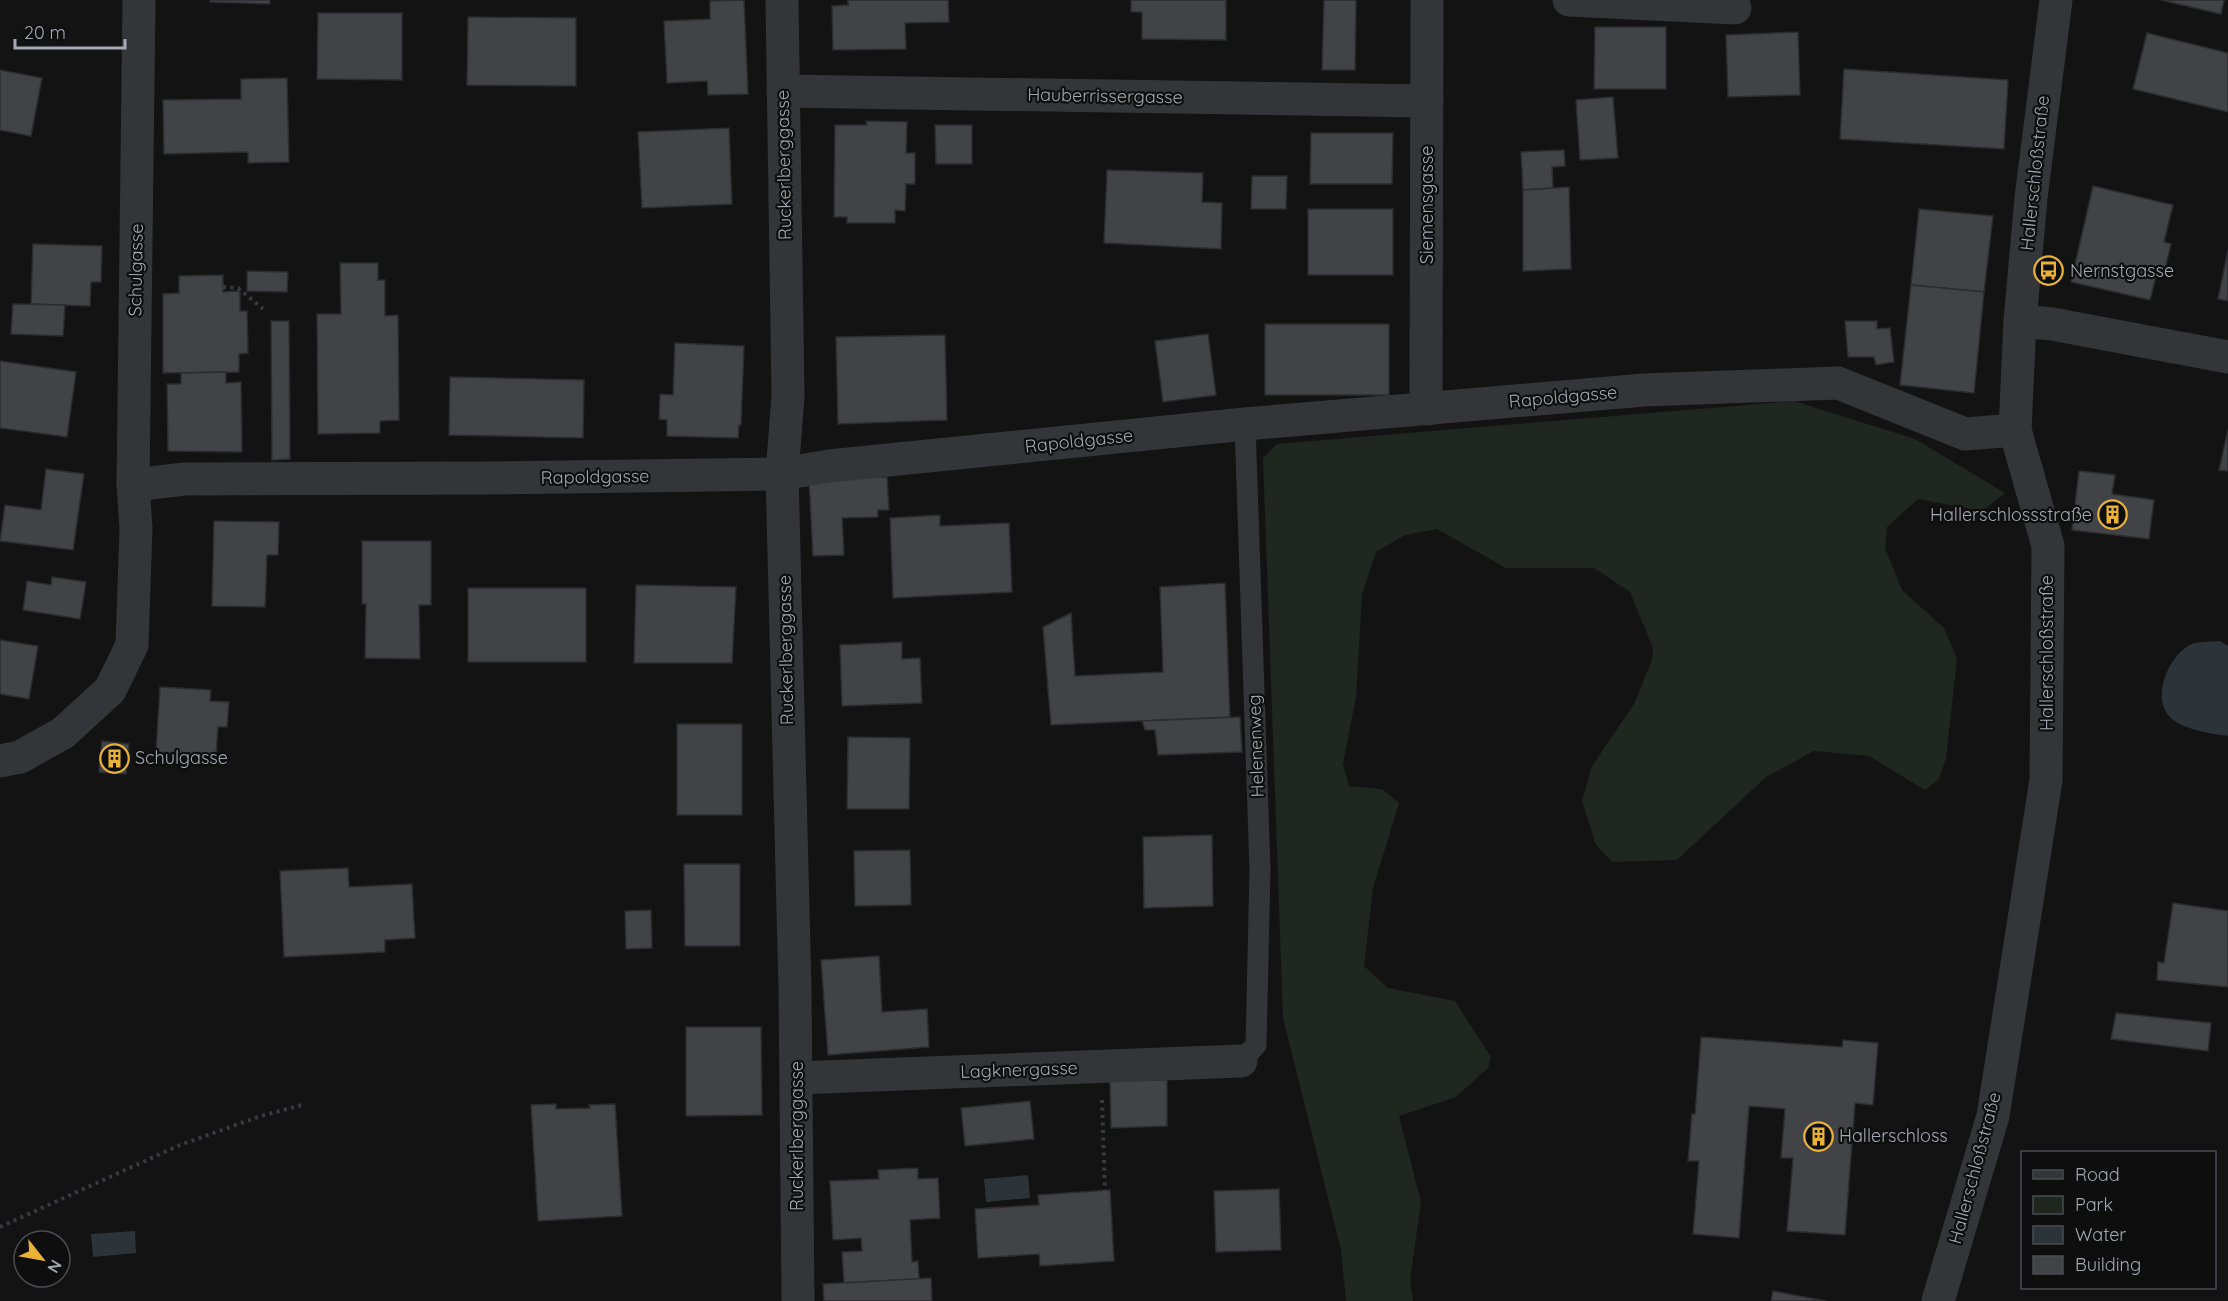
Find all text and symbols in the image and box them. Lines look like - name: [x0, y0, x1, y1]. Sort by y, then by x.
- scale bar: [15, 12, 124, 50]
- text: 20 m: [24, 21, 66, 44]
- street label: Hauberrissergasse: [1027, 83, 1183, 108]
- street label: Ruckerlberggasse: [771, 90, 796, 240]
- street label: Hallerschloßstraße: [2015, 94, 2054, 252]
- street label: Siemensgasse: [1415, 146, 1438, 264]
- street label: Schulgasse: [123, 223, 148, 317]
- bus stop icon: Nernstgasse: [2033, 255, 2065, 287]
- place label: Nernstgasse: [2070, 259, 2174, 282]
- street label: Rapoldgasse: [1508, 380, 1618, 413]
- street label: Rapoldgasse: [1024, 423, 1134, 458]
- street label: Rapoldgasse: [540, 464, 650, 489]
- building icon: Hallerschlossstraße: [2097, 499, 2129, 531]
- place label: Hallerschlossstraße: [1930, 503, 2092, 526]
- street label: Ruckerlberggasse: [773, 575, 798, 725]
- street label: Hallerschloßstraße: [2035, 575, 2058, 731]
- street label: Helenenweg: [1242, 694, 1269, 798]
- building icon: Schulgasse: [98, 742, 130, 774]
- place label: Schulgasse: [135, 746, 228, 769]
- street label: Lagknergasse: [960, 1056, 1078, 1083]
- street label: Ruckerlberggasse: [785, 1061, 808, 1211]
- street label: Hallerschloßstraße: [1943, 1090, 2006, 1246]
- building icon: Hallerschloss: [1802, 1120, 1834, 1152]
- place label: Hallerschloss: [1839, 1124, 1948, 1147]
- legend: [2021, 1151, 2216, 1289]
- text: Road: [2075, 1163, 2120, 1186]
- text: Park: [2075, 1193, 2113, 1216]
- text: Water: [2075, 1223, 2126, 1246]
- north arrow: [12, 1229, 72, 1289]
- text: Building: [2075, 1253, 2141, 1276]
- text: N: [43, 1257, 66, 1277]

